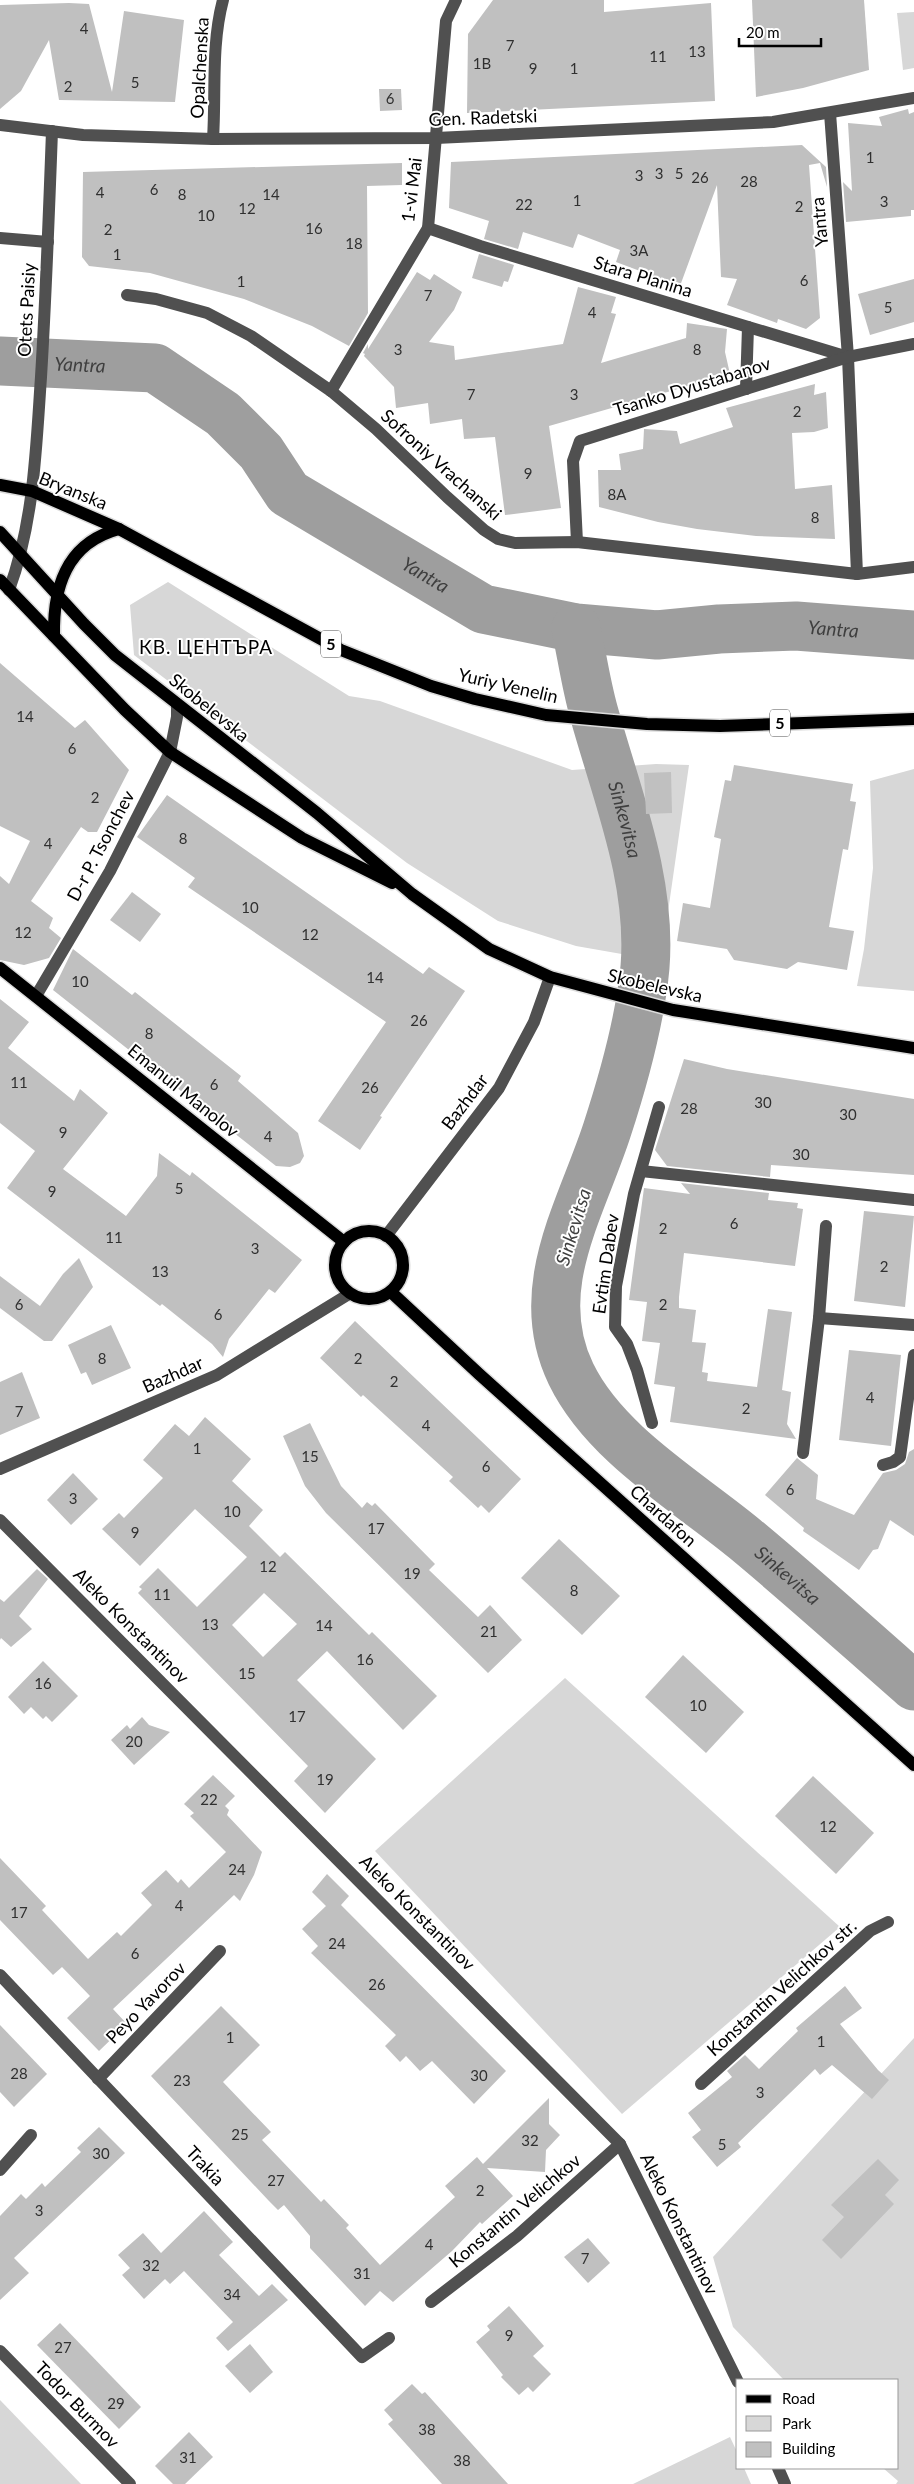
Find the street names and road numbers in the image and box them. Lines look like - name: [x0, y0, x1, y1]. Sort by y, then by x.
- street label: Opalchenska: [185, 17, 213, 119]
- street label: Gen. Radetski: [428, 104, 538, 130]
- street label: 1-vi Mai: [396, 156, 426, 224]
- street label: Yantra: [806, 196, 832, 248]
- street label: Stara Planina: [591, 251, 695, 301]
- street label: Otets Paisiy: [13, 262, 39, 358]
- street label: Tsanko Dyustabanov: [610, 351, 774, 420]
- street label: Sofroniy Vrachanski: [377, 404, 507, 524]
- street label: Bryanska: [36, 466, 111, 514]
- road number: 5: [321, 630, 341, 658]
- street label: Yuriy Venelin: [456, 663, 560, 707]
- street label: Skobelevska: [165, 668, 254, 746]
- road number: 5: [770, 710, 790, 736]
- street label: D-r P. Tsonchev: [62, 786, 139, 905]
- street label: Skobelevska: [606, 963, 705, 1007]
- street label: Emanuil Manolov: [124, 1039, 244, 1142]
- street label: Bazhdar: [436, 1069, 493, 1134]
- street label: Evtim Dabev: [587, 1212, 623, 1315]
- street label: Bazhdar: [139, 1351, 207, 1397]
- street label: Chardafon: [626, 1480, 702, 1551]
- street label: Aleko Konstantinov: [69, 1563, 195, 1688]
- street label: Aleko Konstantinov: [355, 1850, 481, 1975]
- street label: Konstantin Velichkov str.: [702, 1914, 861, 2060]
- street label: Peyo Yavorov: [101, 1956, 190, 2048]
- street label: Trakia: [182, 2141, 230, 2190]
- street label: Konstantin Velichkov: [444, 2148, 585, 2272]
- street label: Aleko Konstantinov: [636, 2149, 724, 2298]
- street label: Todor Burmov: [31, 2356, 125, 2453]

